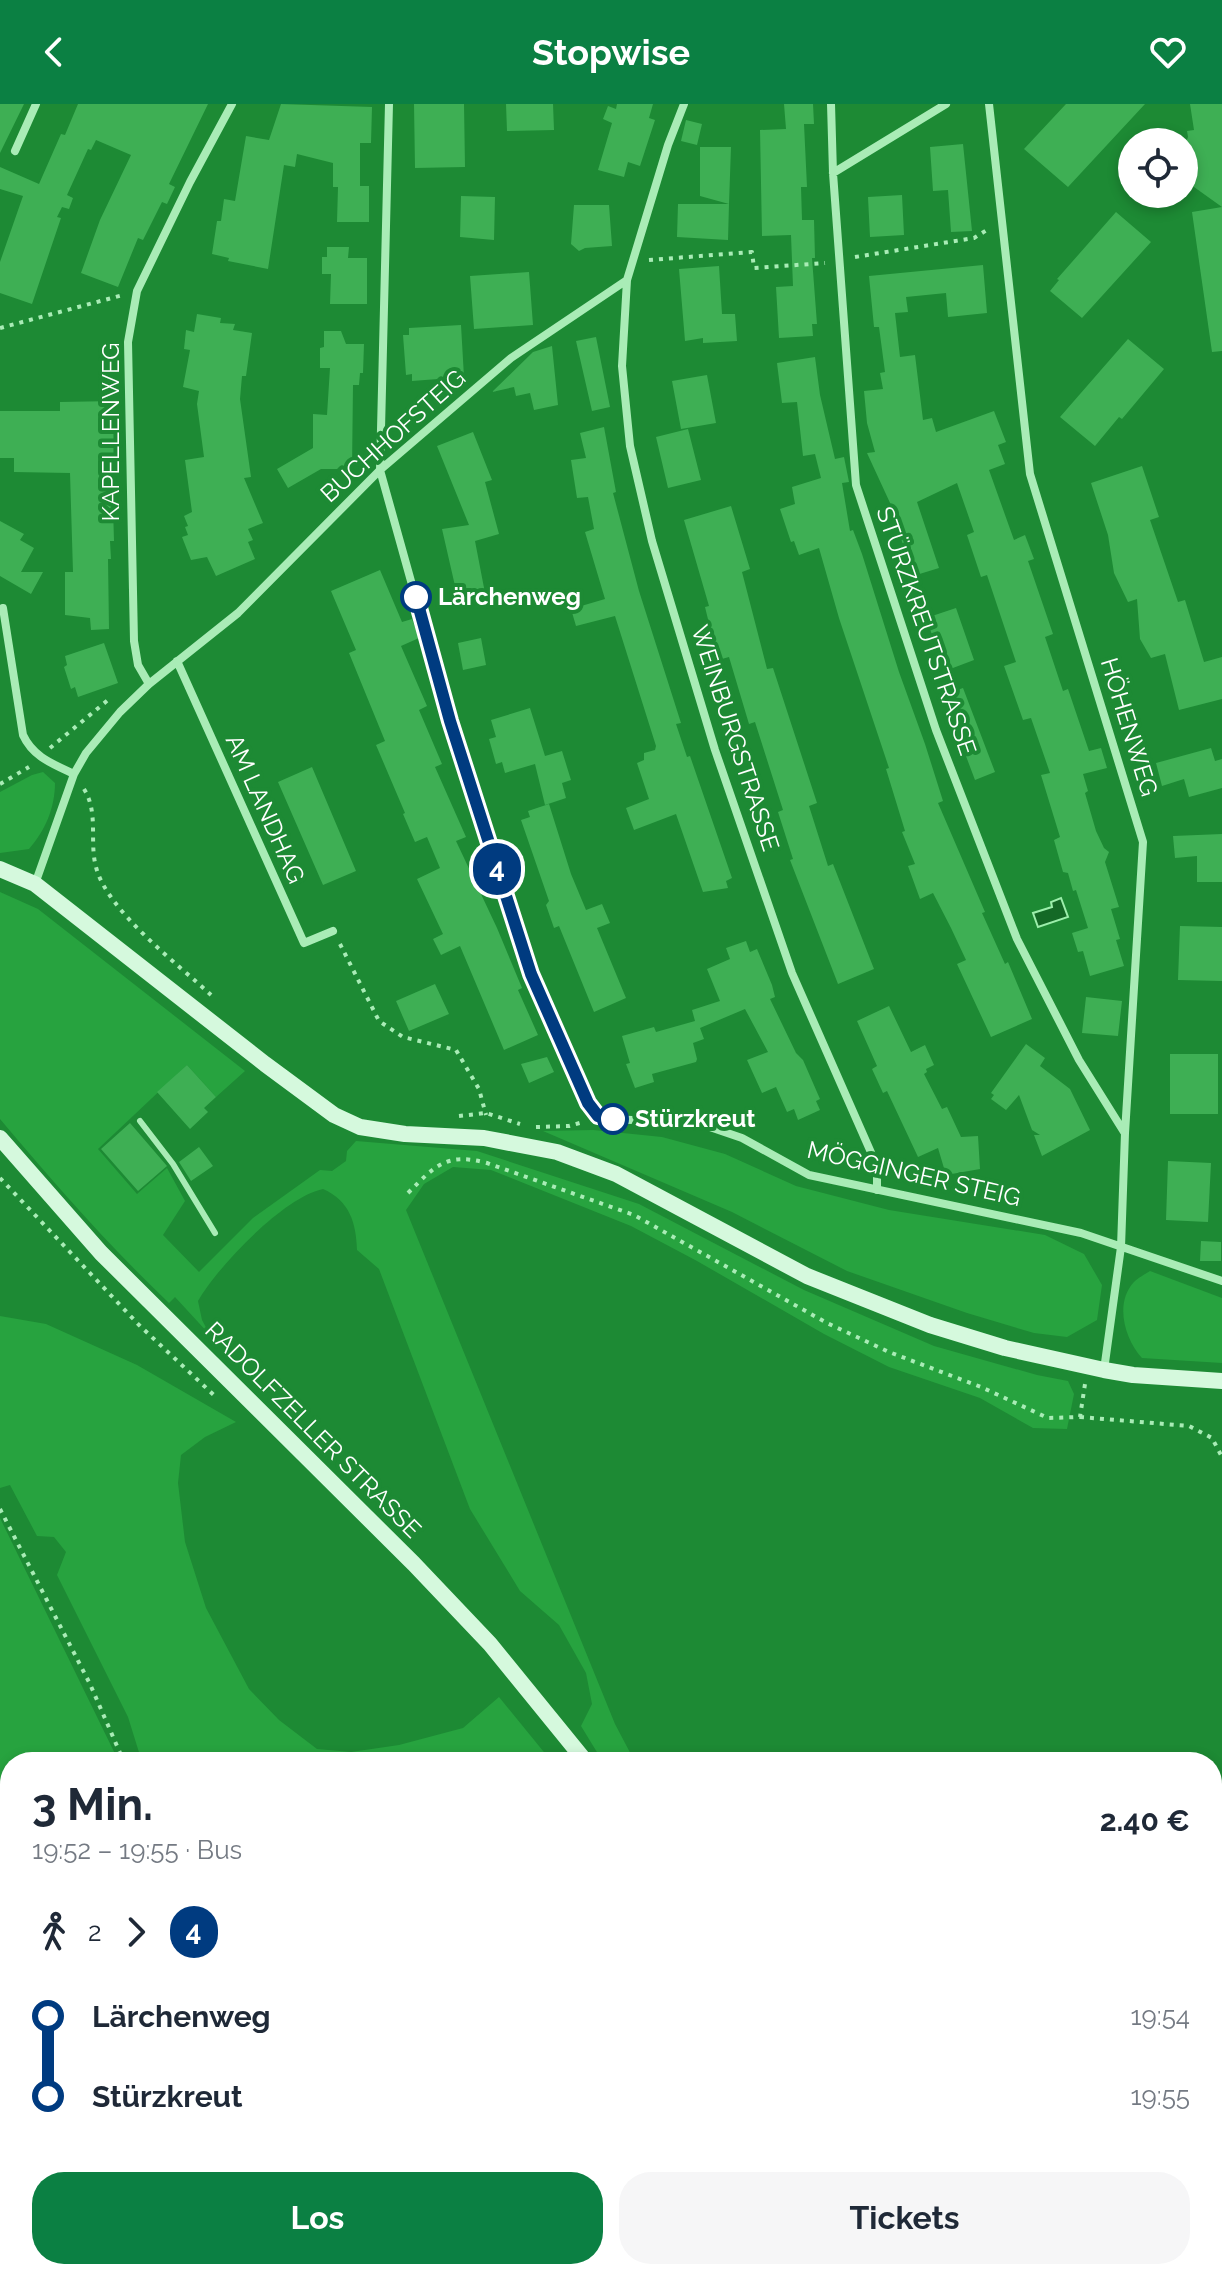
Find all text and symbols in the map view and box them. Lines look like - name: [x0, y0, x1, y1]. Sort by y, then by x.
- icon: back: [32, 30, 76, 74]
- icon: heart: [1146, 30, 1190, 74]
- text: Stopwise: [532, 31, 690, 73]
- map controls: [1118, 128, 1198, 208]
- button: locate: [1118, 128, 1198, 208]
- street label: KAPELLENWEG: [96, 343, 125, 521]
- street label: BUCHHOFSTEIG: [314, 363, 471, 508]
- street label: STÜRZKREUTSTRASSE: [870, 503, 983, 759]
- marker: Lärchenweg: [401, 582, 431, 612]
- place label: Lärchenweg: [438, 582, 581, 611]
- street label: WEINBURGSTRASSE: [685, 621, 786, 854]
- street label: HÖHENWEG: [1095, 654, 1164, 800]
- street label: AM LANDHAG: [220, 730, 311, 888]
- line badge: 4: [471, 843, 523, 895]
- text: 4: [489, 852, 505, 885]
- marker: Stürzkreut: [598, 1104, 628, 1134]
- place label: Stürzkreut: [635, 1104, 756, 1133]
- street label: MÖGGINGER STEIG: [804, 1135, 1024, 1212]
- street label: RADOLFZELLER STRASSE: [199, 1316, 427, 1544]
- text: 3 Min.: [32, 1779, 153, 1830]
- text: 2.40 €: [1100, 1803, 1190, 1838]
- text: 19:52 – 19:55 · Bus: [32, 1835, 242, 1865]
- icon: walk: [32, 1910, 76, 1954]
- icon: forward: [114, 1910, 158, 1954]
- text: 4: [186, 1915, 202, 1948]
- text: 2: [88, 1917, 102, 1947]
- text: Lärchenweg: [92, 1999, 271, 2034]
- text: 19:54: [1130, 2001, 1190, 2031]
- text: Stürzkreut: [92, 2079, 243, 2114]
- text: 19:55: [1130, 2081, 1190, 2111]
- button: Los: [32, 2172, 603, 2264]
- button: Tickets: [619, 2172, 1190, 2264]

